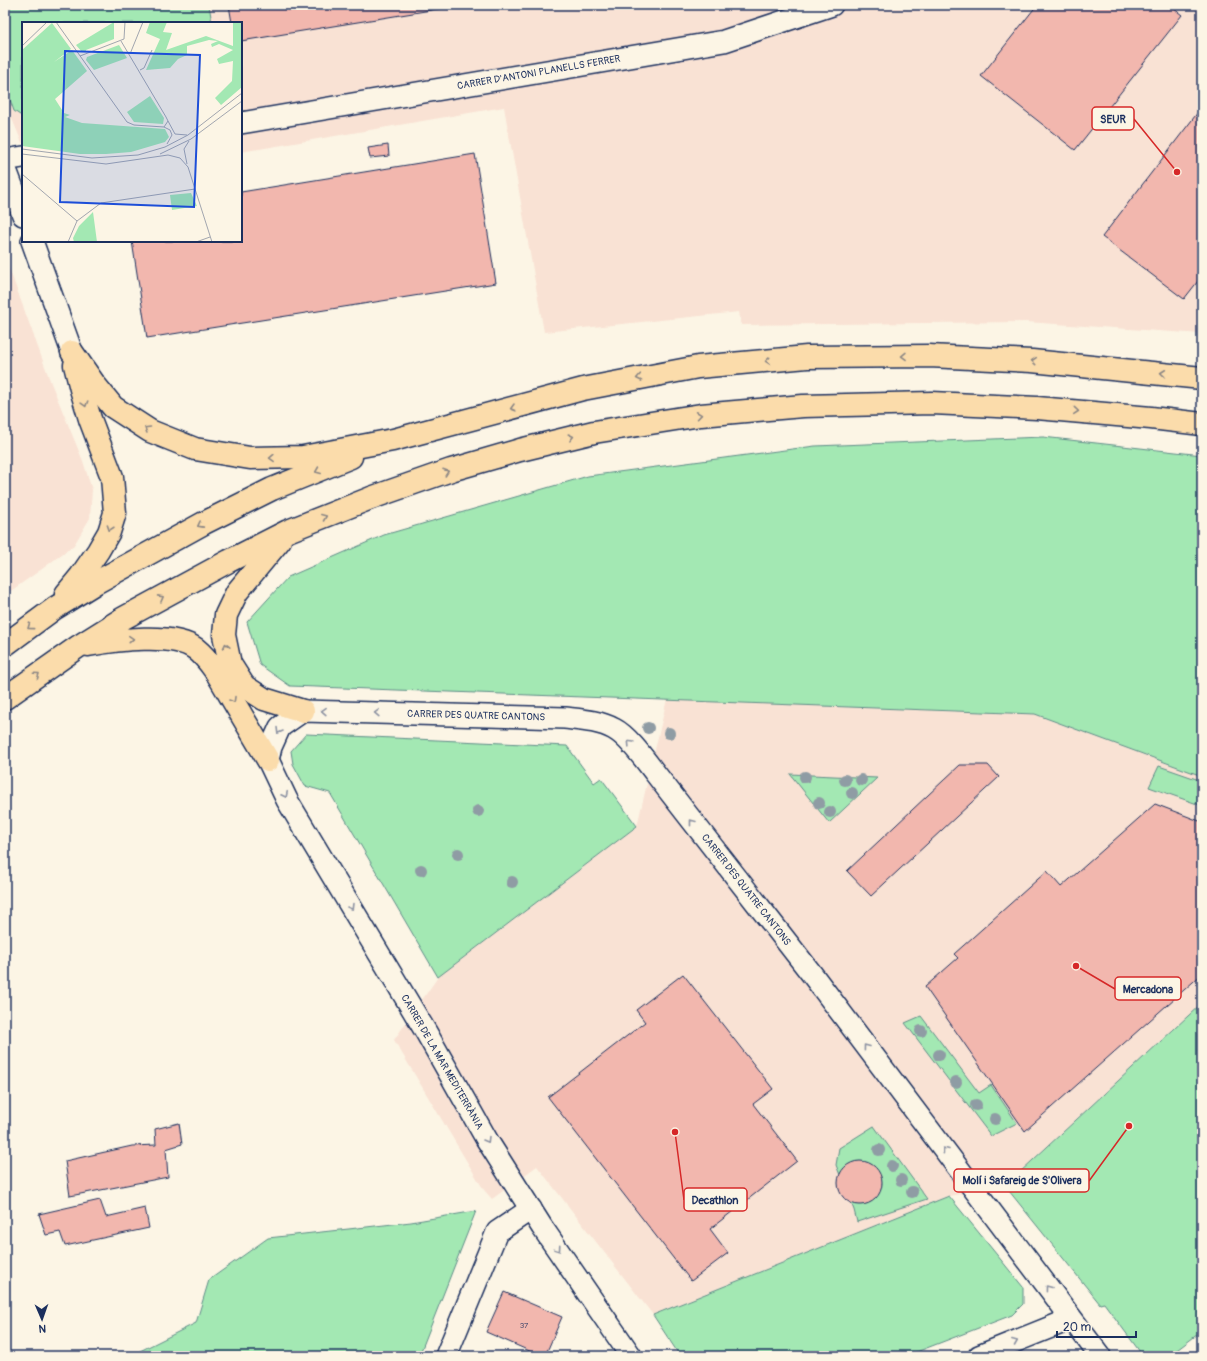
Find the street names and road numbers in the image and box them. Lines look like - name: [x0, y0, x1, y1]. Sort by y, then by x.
- street label: CARRER D'ANTONI PLANELLS FERRER: [456, 53, 621, 92]
- street label: CARRER DES QUATRE CANTONS: [407, 708, 546, 723]
- street label: CARRER DES QUATRE CANTONS: [699, 832, 793, 948]
- street label: CARRER DE LA MAR MEDITERRÀNIA: [398, 992, 487, 1132]

